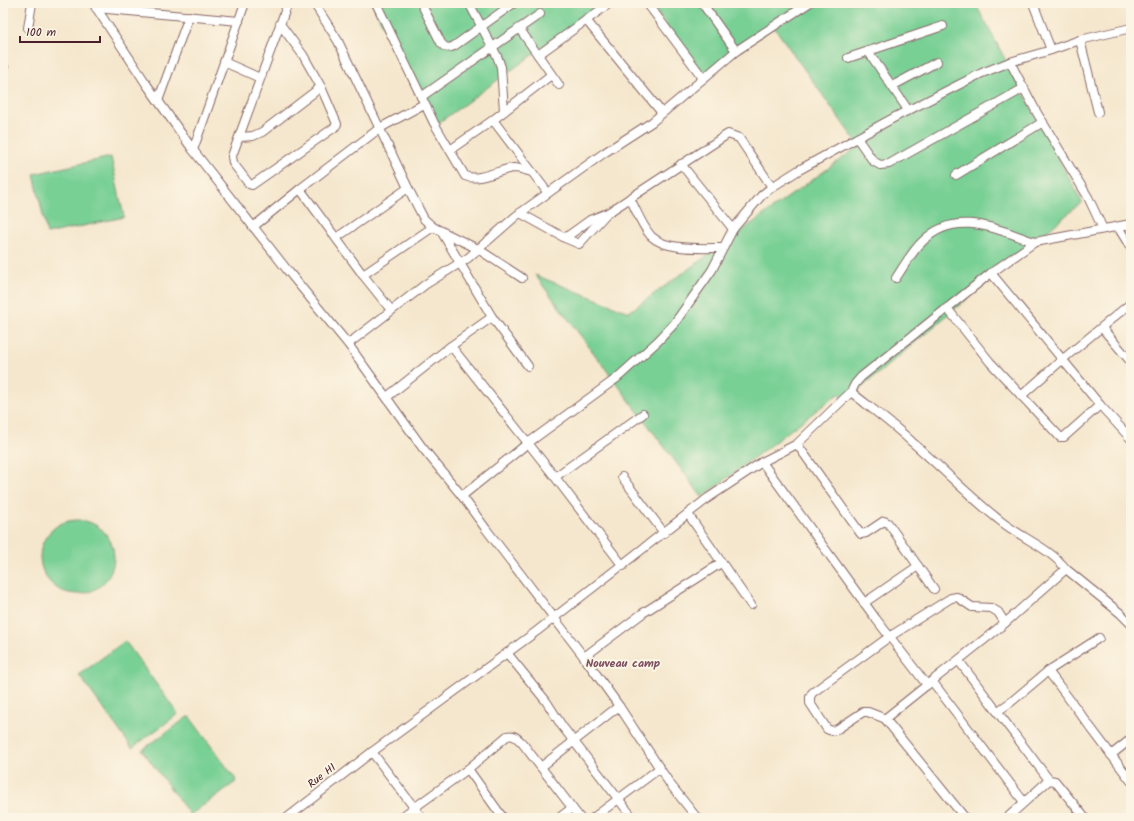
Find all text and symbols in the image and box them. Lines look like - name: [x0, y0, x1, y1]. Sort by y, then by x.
- scale bar: [20, 18, 100, 44]
- text: 100 m: [26, 23, 57, 42]
- district label: Nouveau camp: [586, 654, 661, 673]
- street label: Rue H1: [304, 759, 340, 793]

